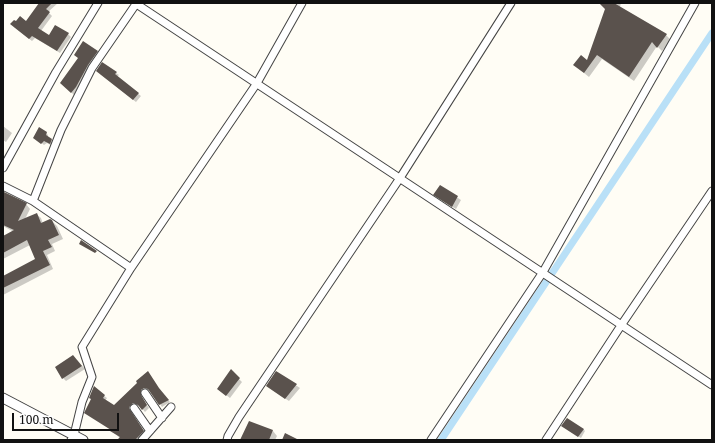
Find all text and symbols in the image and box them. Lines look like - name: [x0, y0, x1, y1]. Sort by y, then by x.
- scale bar: [14, 405, 121, 431]
- text: 100 m: [19, 411, 54, 428]

